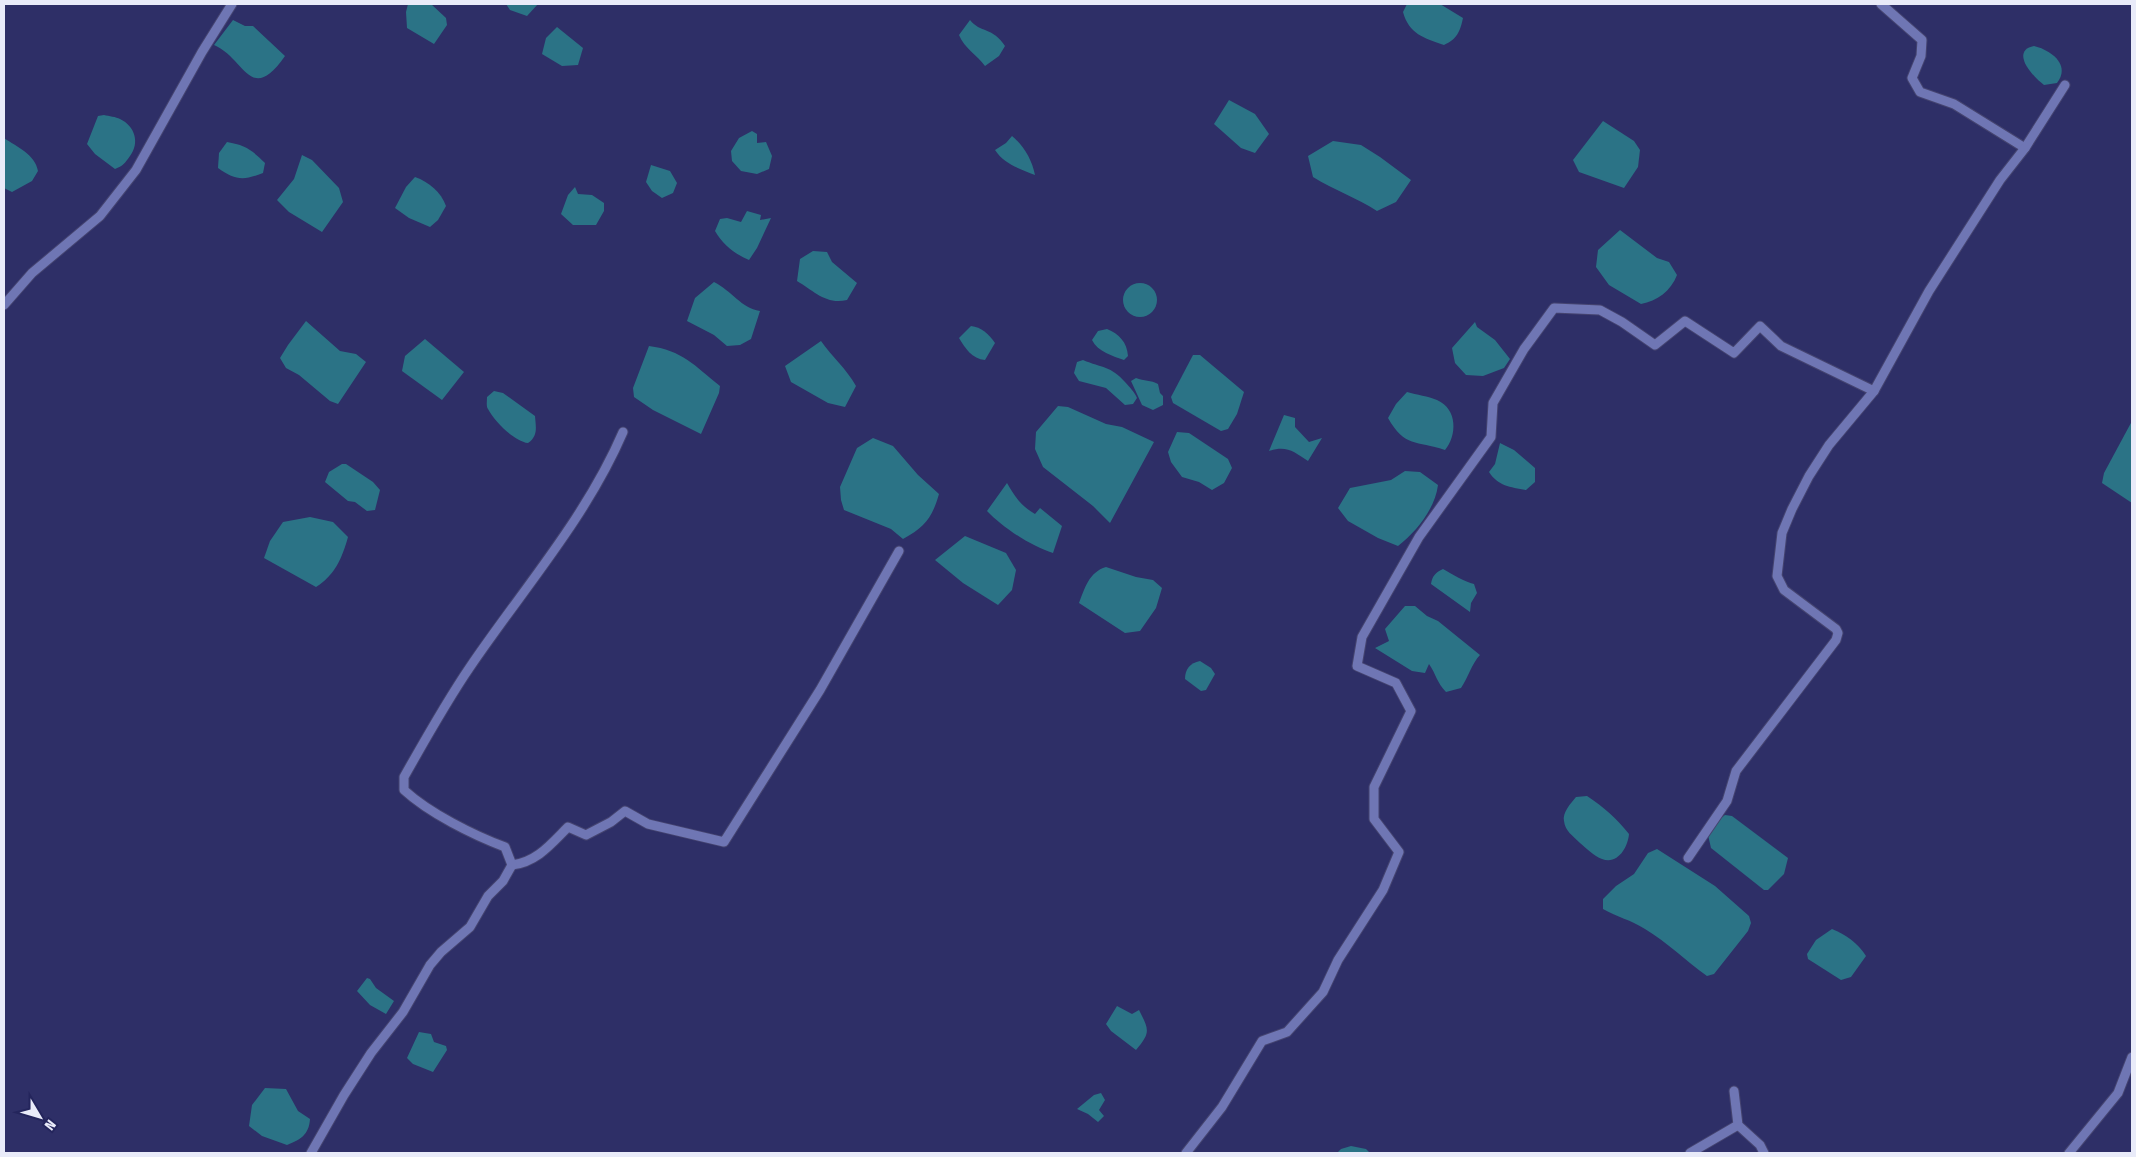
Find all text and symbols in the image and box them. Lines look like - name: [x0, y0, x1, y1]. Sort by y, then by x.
- north arrow: [15, 1092, 65, 1142]
- text: N: [41, 1116, 59, 1133]

